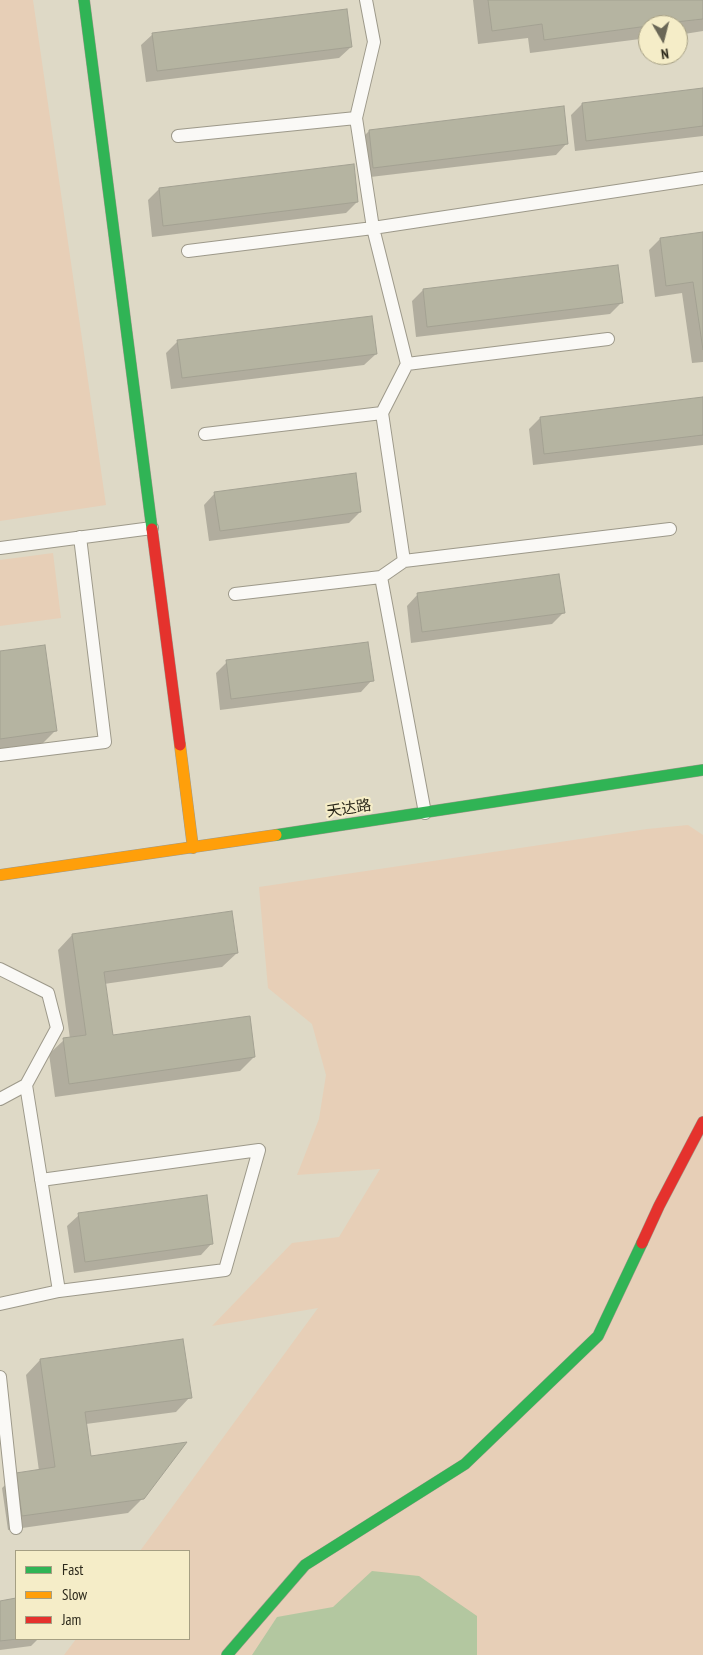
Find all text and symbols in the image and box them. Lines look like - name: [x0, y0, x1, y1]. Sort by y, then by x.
- north arrow: [638, 15, 688, 65]
- text: N: [660, 44, 670, 63]
- street label: 天达路: [325, 797, 373, 821]
- legend: [15, 1550, 190, 1640]
- text: Fast: [62, 1560, 83, 1579]
- text: Slow: [62, 1585, 87, 1604]
- text: Jam: [62, 1610, 81, 1629]

